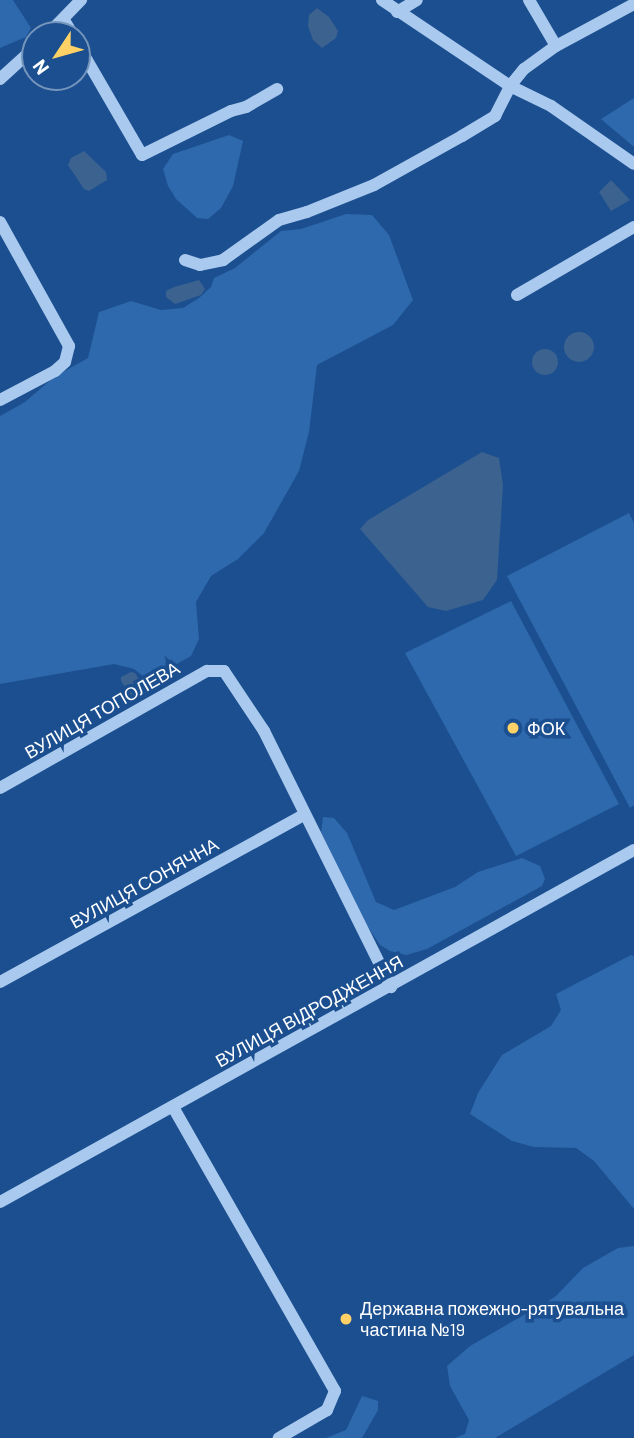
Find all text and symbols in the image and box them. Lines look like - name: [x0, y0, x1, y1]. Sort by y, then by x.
- north arrow: [21, 21, 91, 91]
- text: N: [27, 56, 53, 79]
- street label: ВУЛИЦЯ ТОПОЛЕВА: [21, 657, 183, 763]
- place label: ФОК: [527, 717, 565, 739]
- marker: ФОК: [505, 720, 521, 736]
- street label: ВУЛИЦЯ СОНЯЧНА: [66, 833, 222, 933]
- street label: ВУЛИЦЯ ВІДРОДЖЕННЯ: [211, 950, 407, 1072]
- place label: Державна пожежно-рятувальна частина №19: [360, 1298, 624, 1340]
- marker: Державна пожежно-рятувальна частина №19: [338, 1311, 354, 1327]

